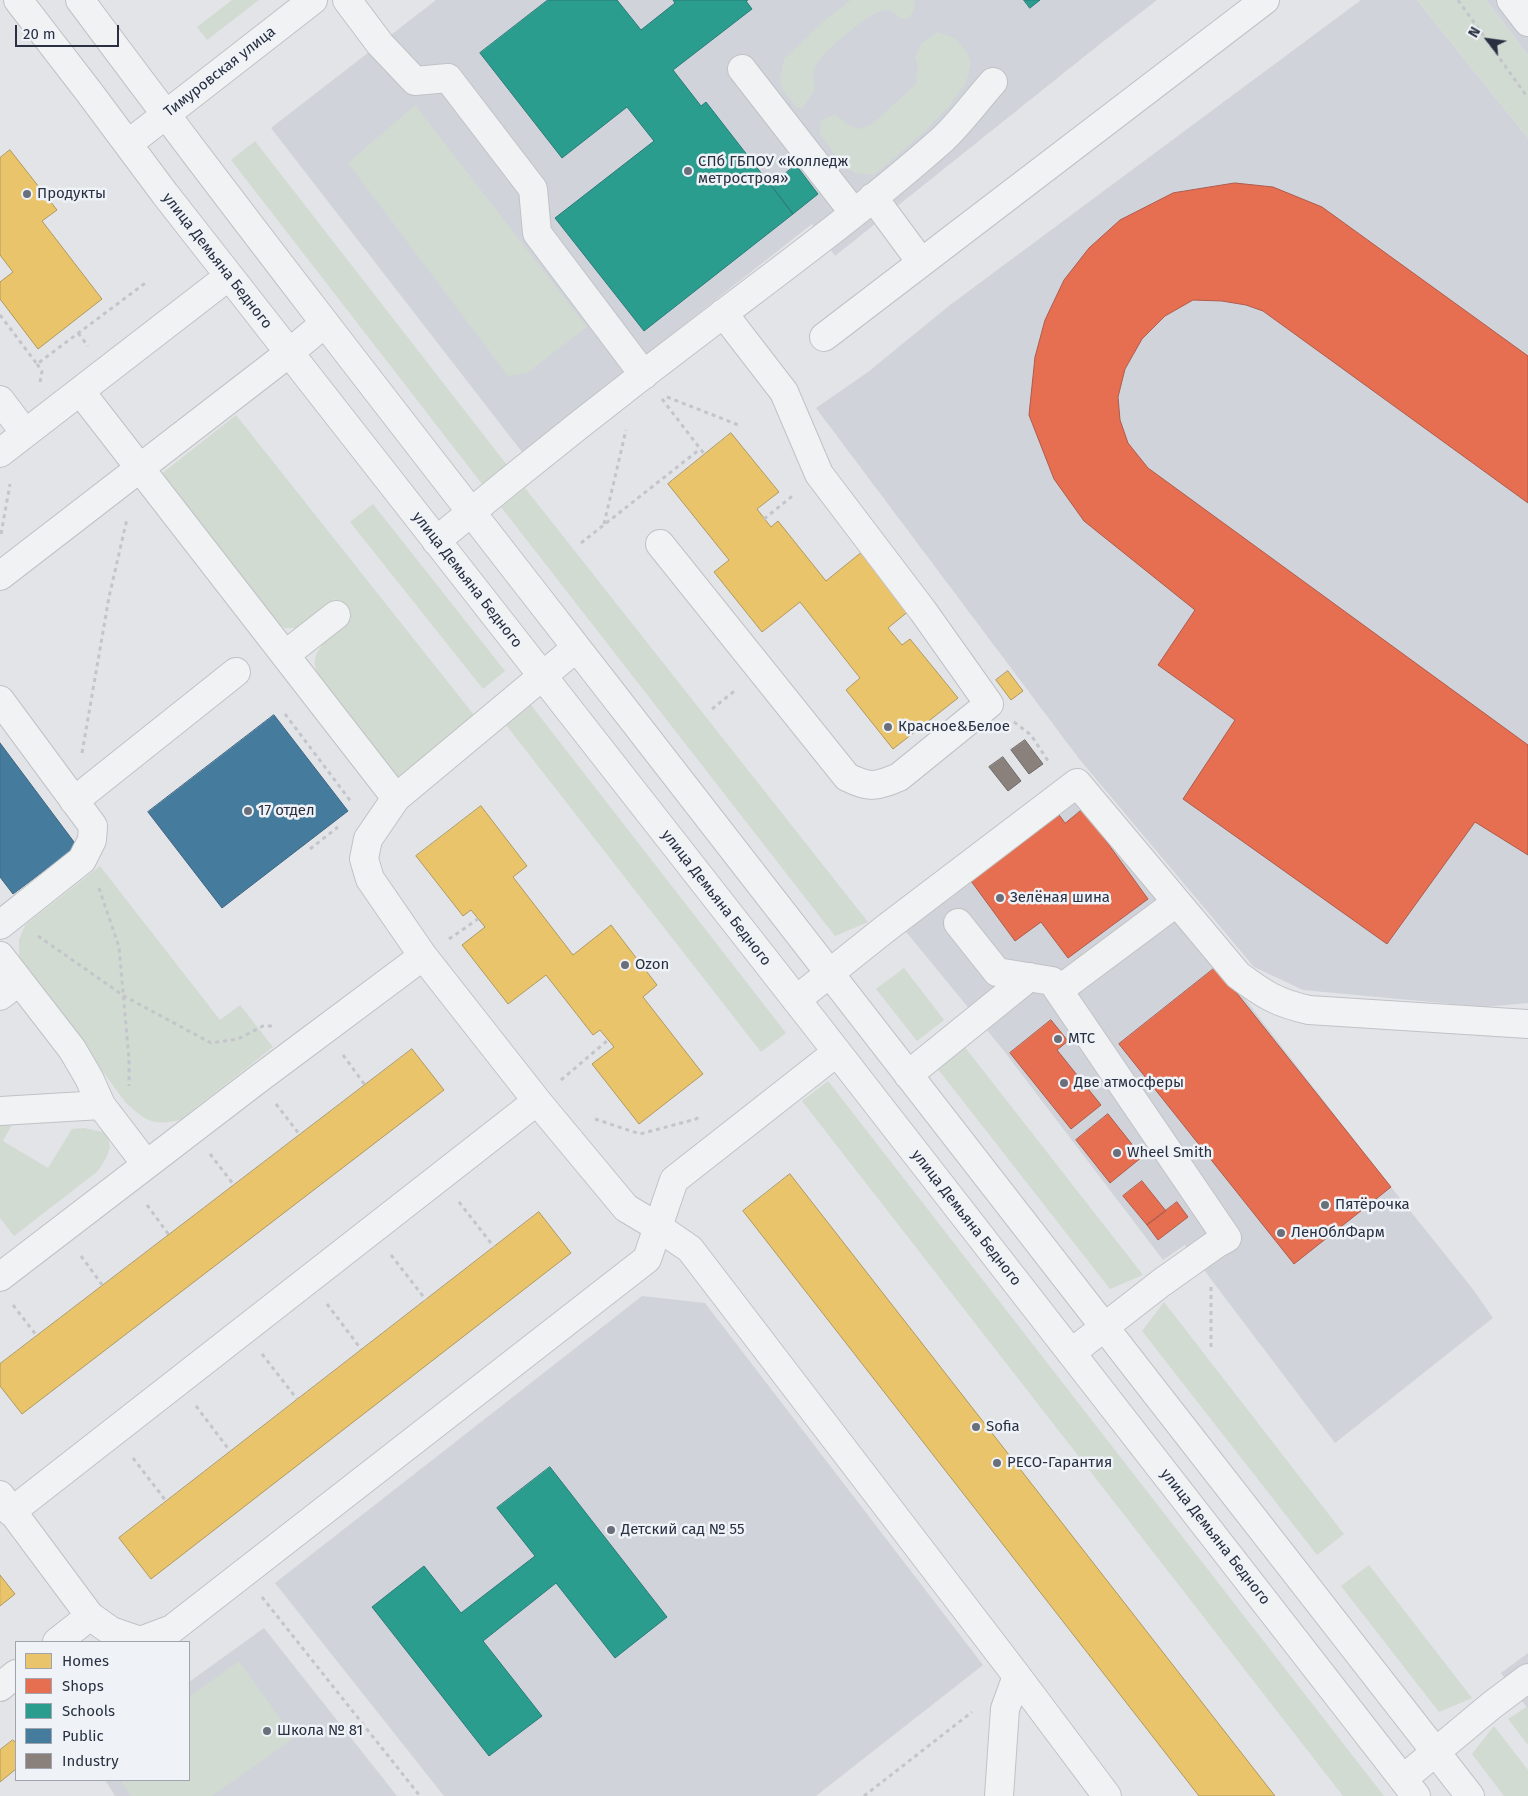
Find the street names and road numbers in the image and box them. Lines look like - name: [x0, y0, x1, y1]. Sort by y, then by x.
- street label: Тимуровская улица: [161, 23, 279, 121]
- street label: улица Демьяна Бедного: [158, 189, 276, 333]
- street label: улица Демьяна Бедного: [408, 508, 526, 652]
- street label: улица Демьяна Бедного: [657, 826, 775, 970]
- street label: улица Демьяна Бедного: [907, 1146, 1025, 1290]
- street label: улица Демьяна Бедного: [1156, 1465, 1274, 1609]

